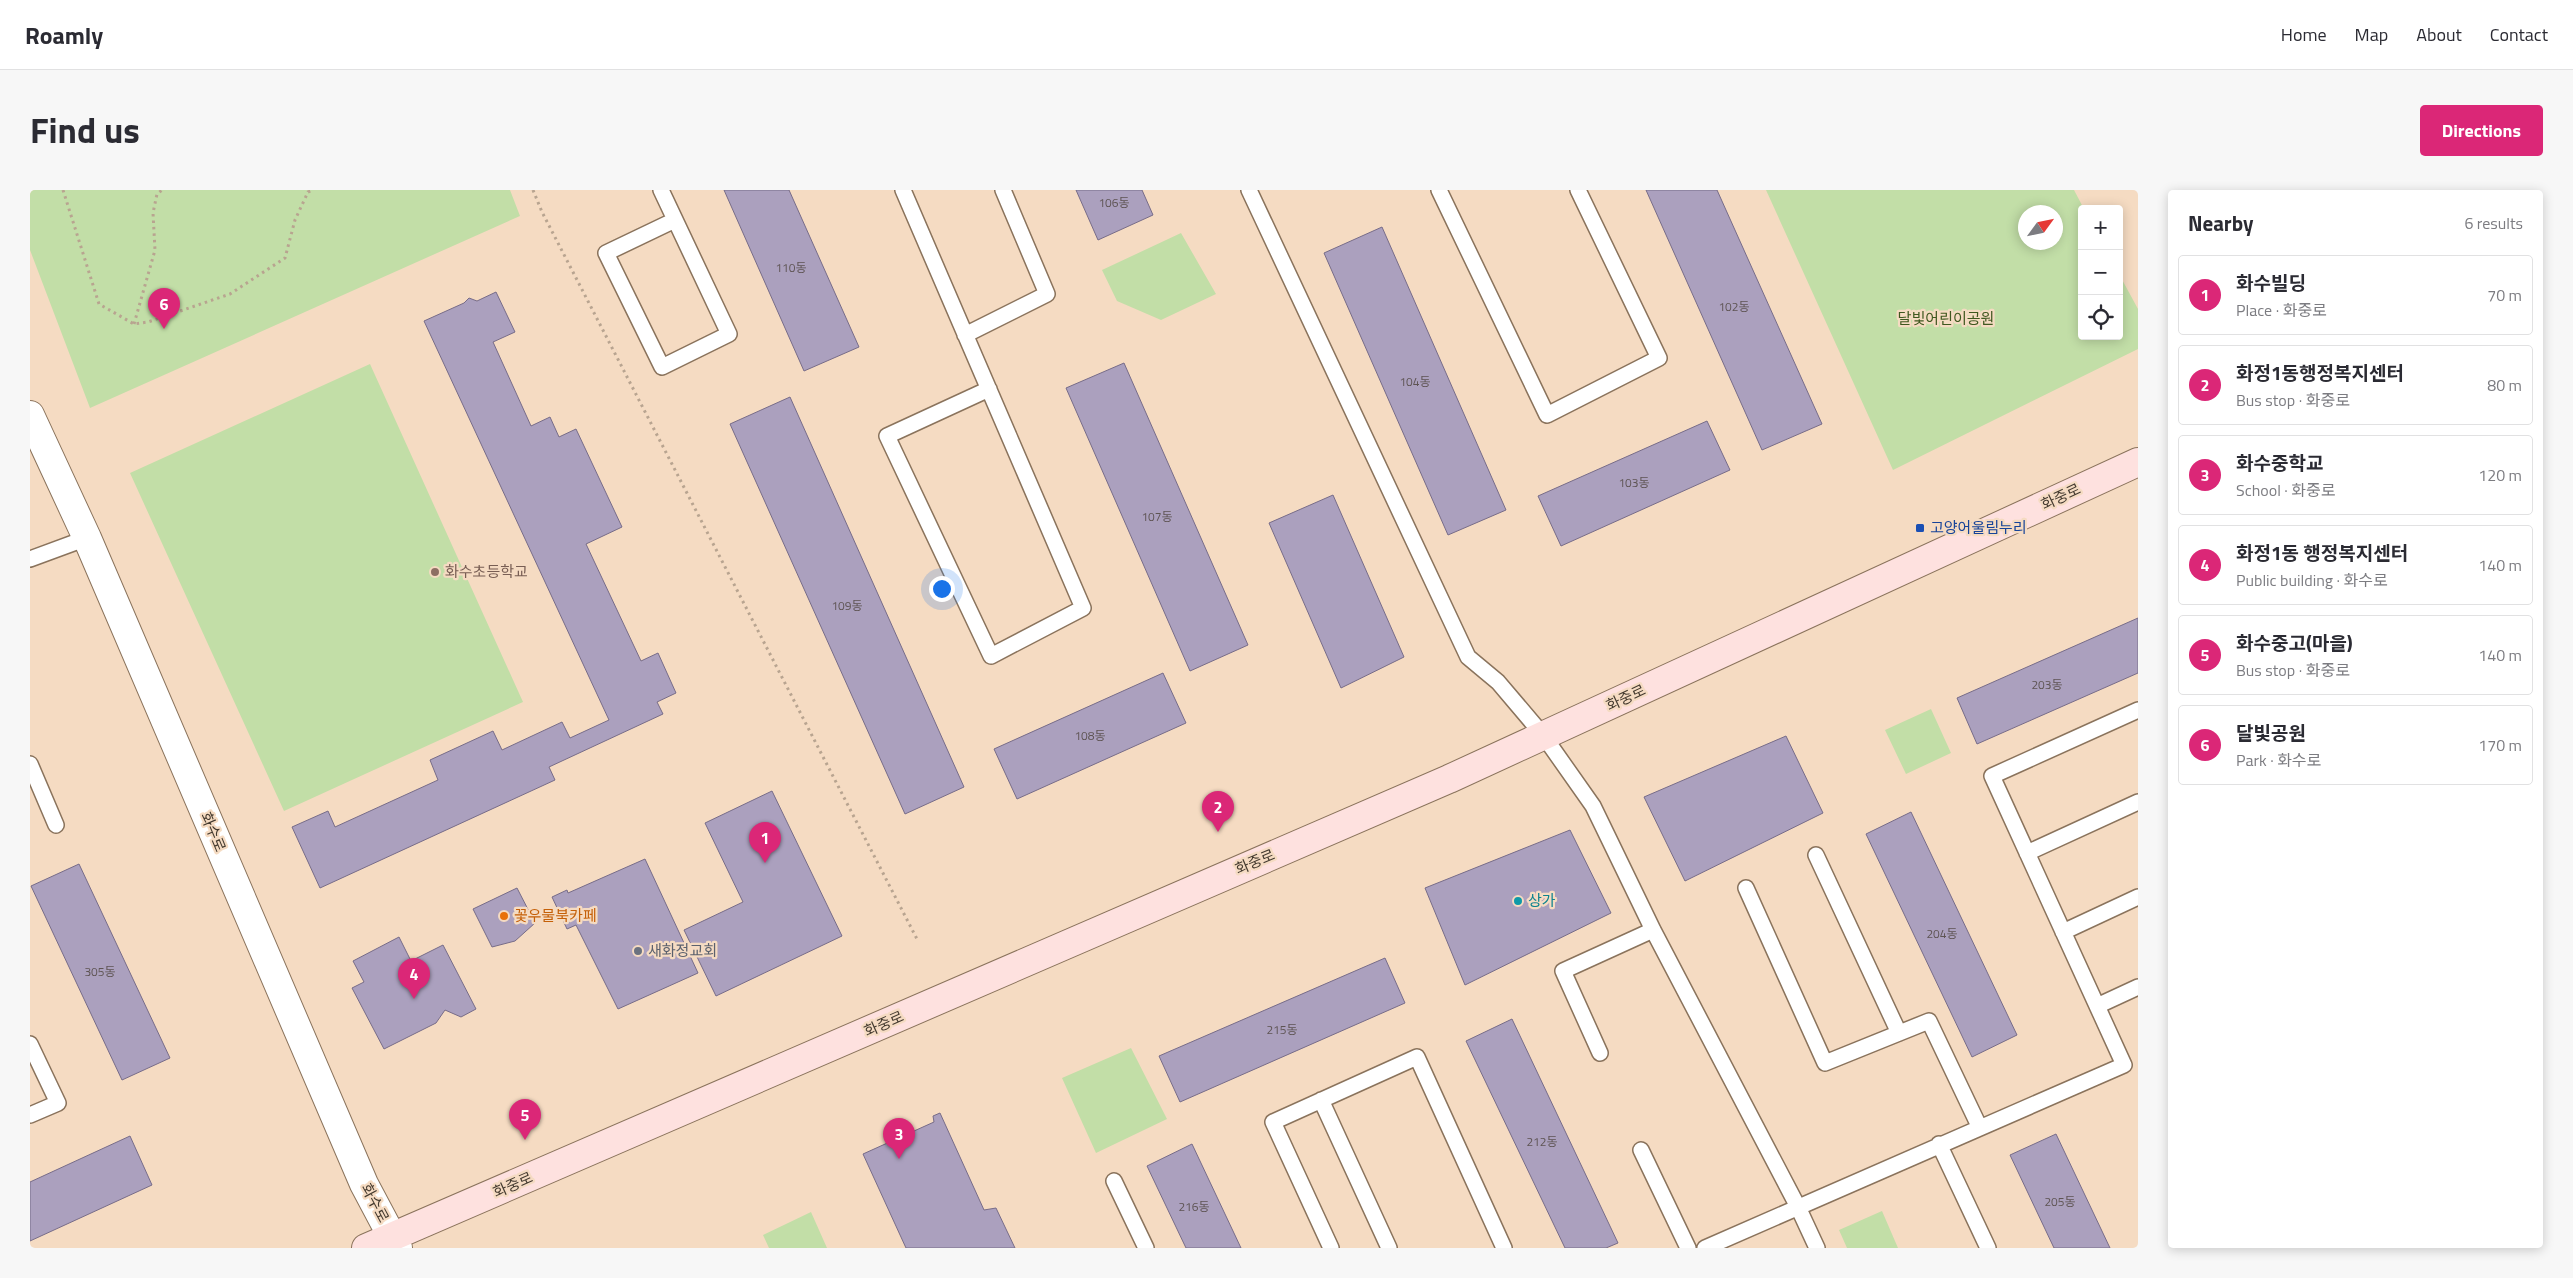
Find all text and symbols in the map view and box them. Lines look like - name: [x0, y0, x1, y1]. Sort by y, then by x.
- text: Roamly: [25, 17, 103, 53]
- text: Home: [2281, 21, 2327, 48]
- text: Map: [2355, 21, 2388, 48]
- text: About: [2416, 21, 2462, 48]
- text: Contact: [2490, 21, 2548, 48]
- text: Find us: [30, 103, 140, 157]
- button: Directions: [2420, 105, 2543, 156]
- house number: 106동: [1098, 193, 1130, 212]
- north arrow: [2018, 205, 2063, 250]
- map controls: [2078, 205, 2123, 340]
- button: +: [2078, 205, 2123, 250]
- text: Nearby: [2188, 207, 2253, 239]
- text: 6 results: [2464, 211, 2523, 235]
- button: −: [2078, 250, 2123, 295]
- house number: 110동: [775, 258, 807, 277]
- text: 화수빌딩: [2236, 268, 2306, 297]
- text: 1: [2201, 283, 2209, 307]
- text: 70 m: [2487, 283, 2522, 307]
- pin: 6: [148, 288, 180, 329]
- button: locate: [2078, 295, 2123, 340]
- house number: 102동: [1718, 297, 1750, 316]
- text: Place · 화중로: [2236, 298, 2327, 322]
- park label: 달빛어린이공원: [1898, 307, 1994, 330]
- text: 화정1동행정복지센터: [2236, 358, 2404, 387]
- house number: 104동: [1399, 372, 1431, 391]
- text: 2: [2201, 373, 2209, 397]
- text: 80 m: [2487, 373, 2522, 397]
- text: Bus stop · 화중로: [2236, 388, 2350, 412]
- text: 화수중학교: [2236, 448, 2323, 477]
- text: 3: [2201, 463, 2209, 487]
- text: 120 m: [2478, 463, 2522, 487]
- house number: 103동: [1618, 473, 1650, 492]
- street label: 화중로: [2037, 477, 2084, 516]
- text: School · 화중로: [2236, 478, 2336, 502]
- house number: 107동: [1141, 507, 1173, 526]
- place label: 고양어울림누리: [1930, 516, 2027, 539]
- marker: 고양어울림누리: [1914, 522, 1926, 534]
- text: 화정1동 행정복지센터: [2236, 538, 2408, 567]
- text: 4: [2201, 553, 2209, 577]
- text: 140 m: [2478, 553, 2522, 577]
- place label: 화수초등학교: [445, 560, 528, 583]
- marker: 화수초등학교: [429, 566, 441, 578]
- text: Public building · 화수로: [2236, 568, 2388, 592]
- your location: [929, 576, 955, 602]
- house number: 109동: [831, 596, 863, 615]
- text: 화수중고(마을): [2236, 628, 2353, 657]
- text: 5: [2201, 643, 2209, 667]
- text: 140 m: [2478, 643, 2522, 667]
- text: Bus stop · 화중로: [2236, 658, 2350, 682]
- house number: 203동: [2031, 675, 2063, 694]
- street label: 화중로: [1602, 678, 1649, 717]
- text: 달빛공원: [2236, 718, 2306, 747]
- house number: 108동: [1074, 726, 1106, 745]
- text: 6: [2201, 733, 2209, 757]
- text: 170 m: [2478, 733, 2522, 757]
- text: Park · 화수로: [2236, 748, 2321, 772]
- pin: 2: [1202, 791, 1234, 832]
- street label: 화수로: [195, 808, 232, 855]
- pin: 1: [749, 822, 781, 863]
- street label: 화중로: [1231, 843, 1278, 880]
- place label: 상가: [1528, 889, 1556, 912]
- marker: 상가: [1512, 895, 1524, 907]
- place label: 꽃우물북카페: [514, 904, 597, 927]
- marker: 꽃우물북카페: [498, 910, 510, 922]
- house number: 204동: [1926, 924, 1958, 943]
- place label: 새화정교회: [648, 939, 717, 962]
- marker: 새화정교회: [632, 945, 644, 957]
- pin: 4: [398, 958, 430, 999]
- house number: 305동: [84, 962, 116, 981]
- street label: 화중로: [860, 1005, 907, 1042]
- house number: 215동: [1266, 1020, 1298, 1039]
- pin: 5: [509, 1099, 541, 1140]
- pin: 3: [883, 1118, 915, 1159]
- house number: 212동: [1526, 1132, 1558, 1151]
- street label: 화중로: [489, 1166, 536, 1203]
- street label: 화수로: [356, 1179, 395, 1226]
- house number: 205동: [2044, 1192, 2076, 1211]
- house number: 216동: [1178, 1197, 1210, 1216]

